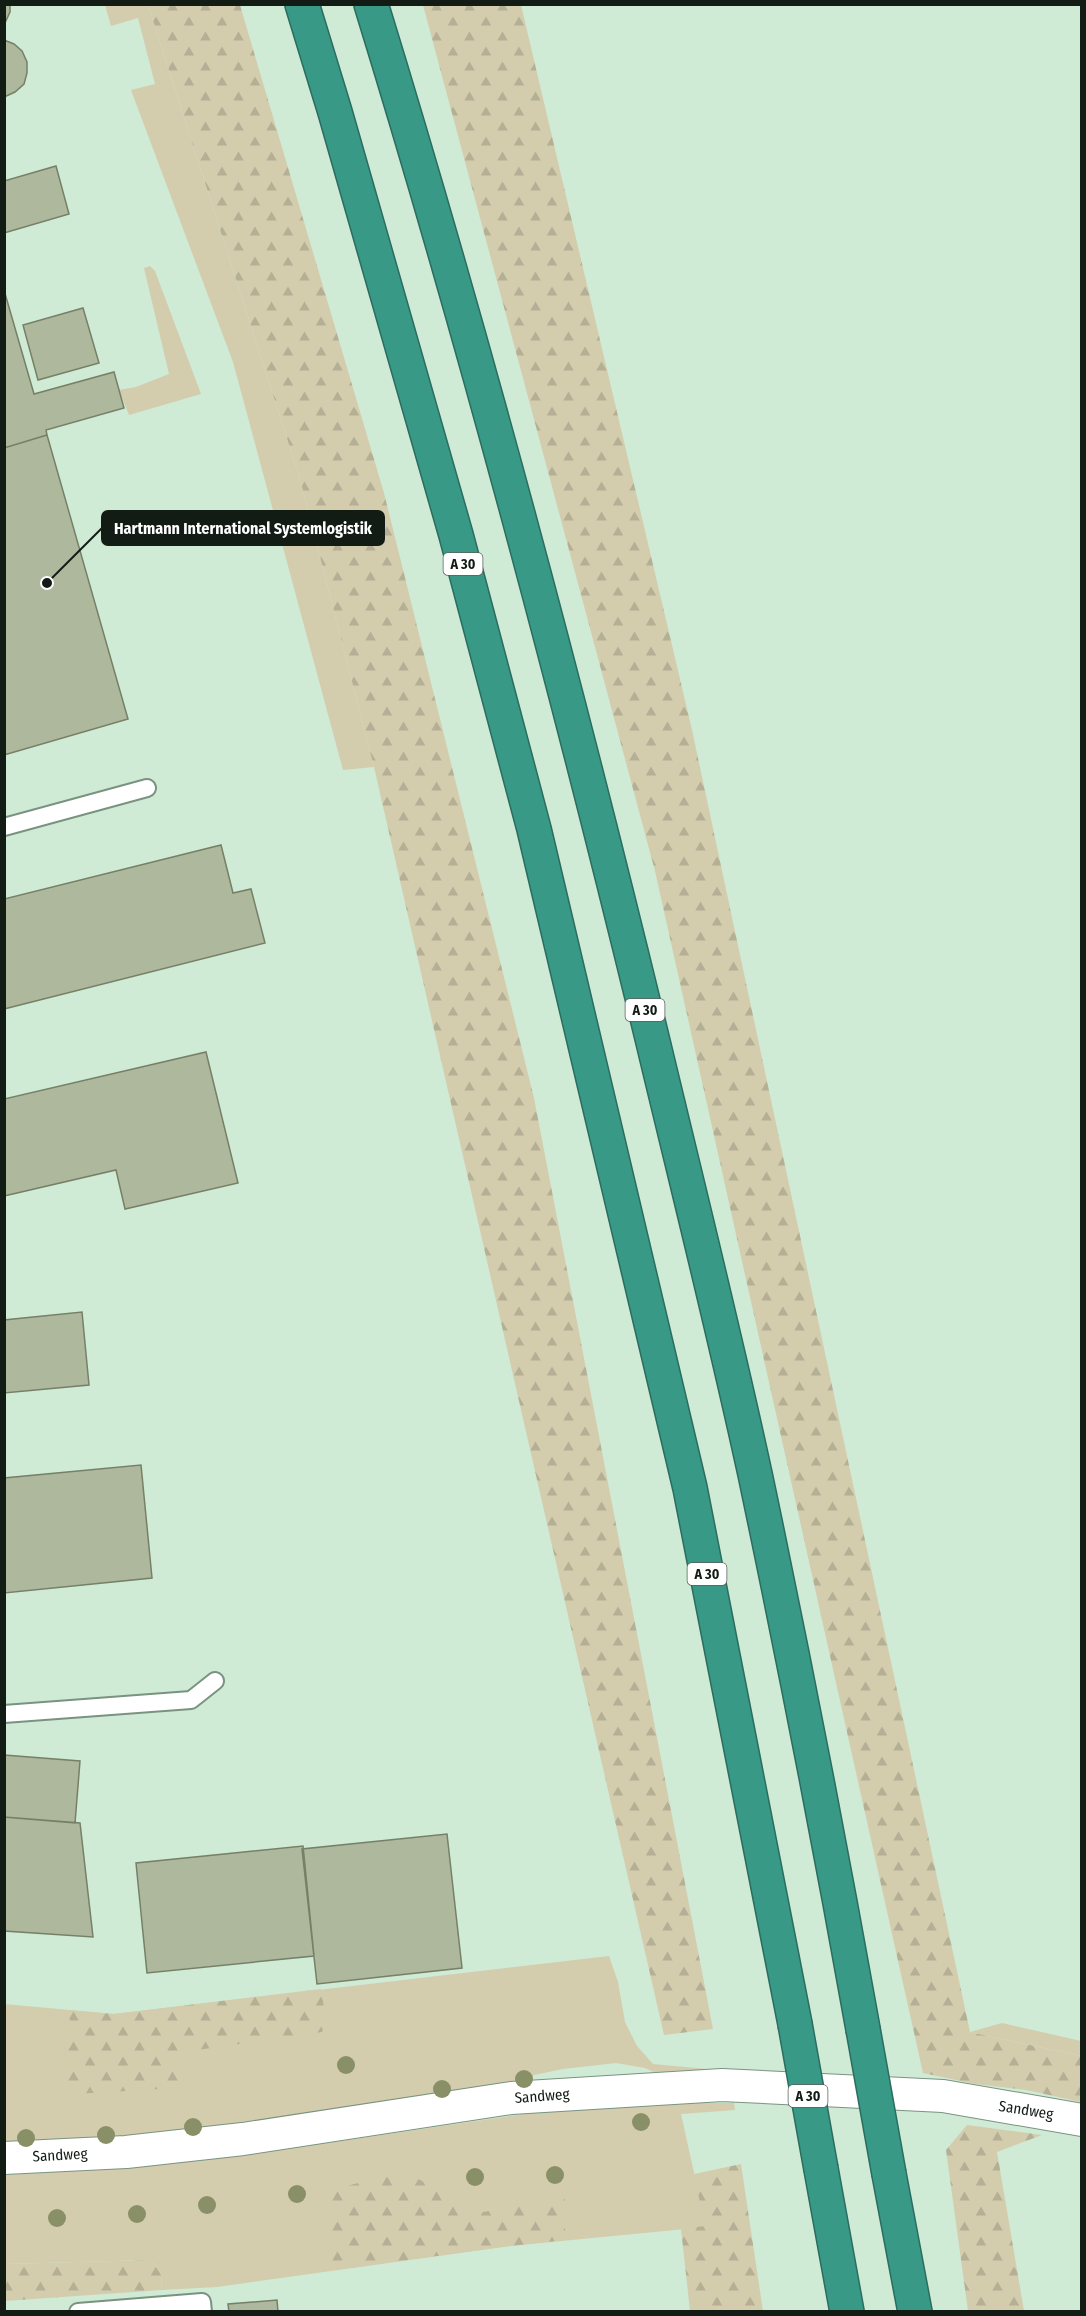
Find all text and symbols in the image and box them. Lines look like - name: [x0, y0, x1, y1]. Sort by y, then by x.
- callout: Hartmann International Systemlogistik: [102, 511, 384, 545]
- text: Hartmann International Systemlogistik: [114, 519, 373, 538]
- road number: A 30: [444, 553, 482, 575]
- road number: A 30: [626, 999, 664, 1021]
- road number: A 30: [688, 1563, 726, 1585]
- street label: Sandweg: [514, 2085, 570, 2107]
- road number: A 30: [788, 2085, 828, 2107]
- street label: Sandweg: [997, 2097, 1055, 2123]
- street label: Sandweg: [32, 2145, 88, 2165]

